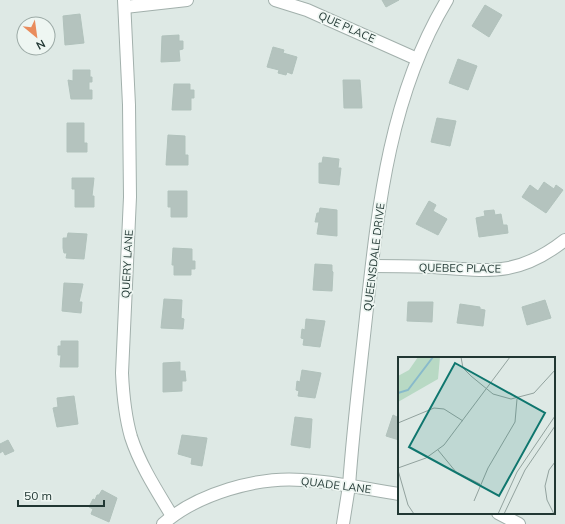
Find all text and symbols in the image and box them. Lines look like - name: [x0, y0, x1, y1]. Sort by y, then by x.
- street label: QUE PLACE: [316, 8, 378, 46]
- north arrow: [16, 16, 56, 56]
- text: N: [34, 37, 48, 53]
- street label: QUEENSDALE DRIVE: [360, 202, 388, 312]
- street label: QUERY LANE: [118, 229, 136, 299]
- street label: QUEBEC PLACE: [419, 260, 501, 276]
- inset map: [398, 357, 555, 514]
- street label: QUADE LANE: [300, 474, 372, 496]
- scale bar: [18, 482, 104, 508]
- text: 50 m: [24, 488, 52, 503]

